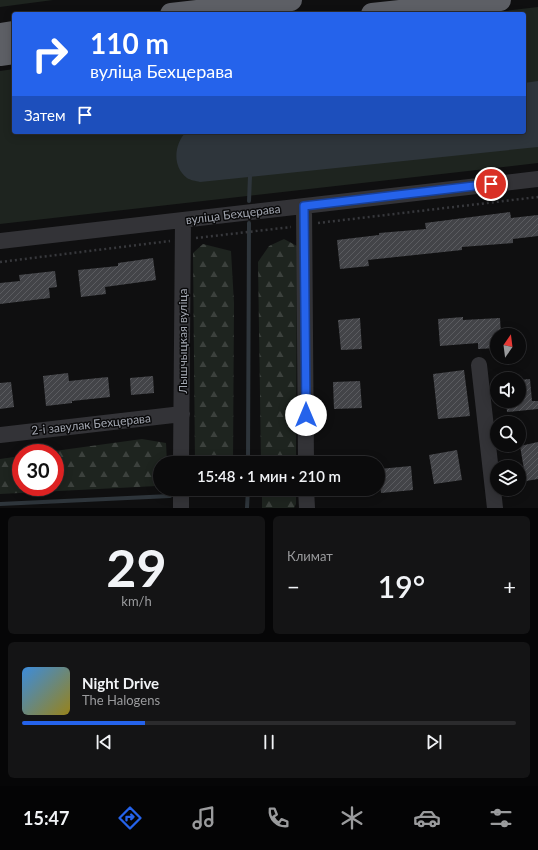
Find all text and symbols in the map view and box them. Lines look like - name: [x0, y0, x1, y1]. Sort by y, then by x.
- text: 110 m: [90, 26, 169, 60]
- icon: right: [24, 28, 76, 80]
- text: вуліца Бехцерава: [90, 60, 233, 82]
- icon: arrive: [74, 104, 96, 126]
- text: Затем: [24, 106, 66, 124]
- pin: [474, 167, 508, 201]
- icon: arrive: [480, 173, 502, 195]
- street label: вуліца Бехцерава: [185, 201, 281, 227]
- street label: Лышчыцкая вуліца: [175, 288, 190, 394]
- north arrow: [490, 328, 526, 364]
- map controls: [490, 328, 526, 496]
- button: sound: [490, 372, 526, 408]
- position arrow: [285, 394, 327, 436]
- street label: 2-і завулак Бехцерава: [30, 410, 152, 438]
- button: search: [490, 416, 526, 452]
- speed limit sign: 30: [12, 444, 64, 496]
- button: layers: [490, 460, 526, 496]
- text: 15:48 · 1 мин · 210 m: [197, 467, 341, 485]
- text: 29: [106, 536, 167, 598]
- text: Климат: [287, 548, 333, 564]
- text: 19°: [378, 568, 425, 604]
- text: −: [287, 573, 300, 600]
- text: +: [503, 573, 516, 600]
- text: km/h: [121, 593, 152, 609]
- text: Night Drive: [82, 674, 159, 692]
- text: The Halogens: [82, 692, 160, 708]
- icon: previous: [93, 731, 115, 753]
- icon: pause: [258, 731, 280, 753]
- icon: next: [423, 731, 445, 753]
- icon: directions: [116, 804, 144, 832]
- icon: music: [190, 804, 218, 832]
- icon: phone: [264, 804, 292, 832]
- icon: climate: [338, 804, 366, 832]
- icon: car: [413, 804, 441, 832]
- icon: filters: [487, 804, 515, 832]
- text: 15:47: [23, 807, 70, 829]

